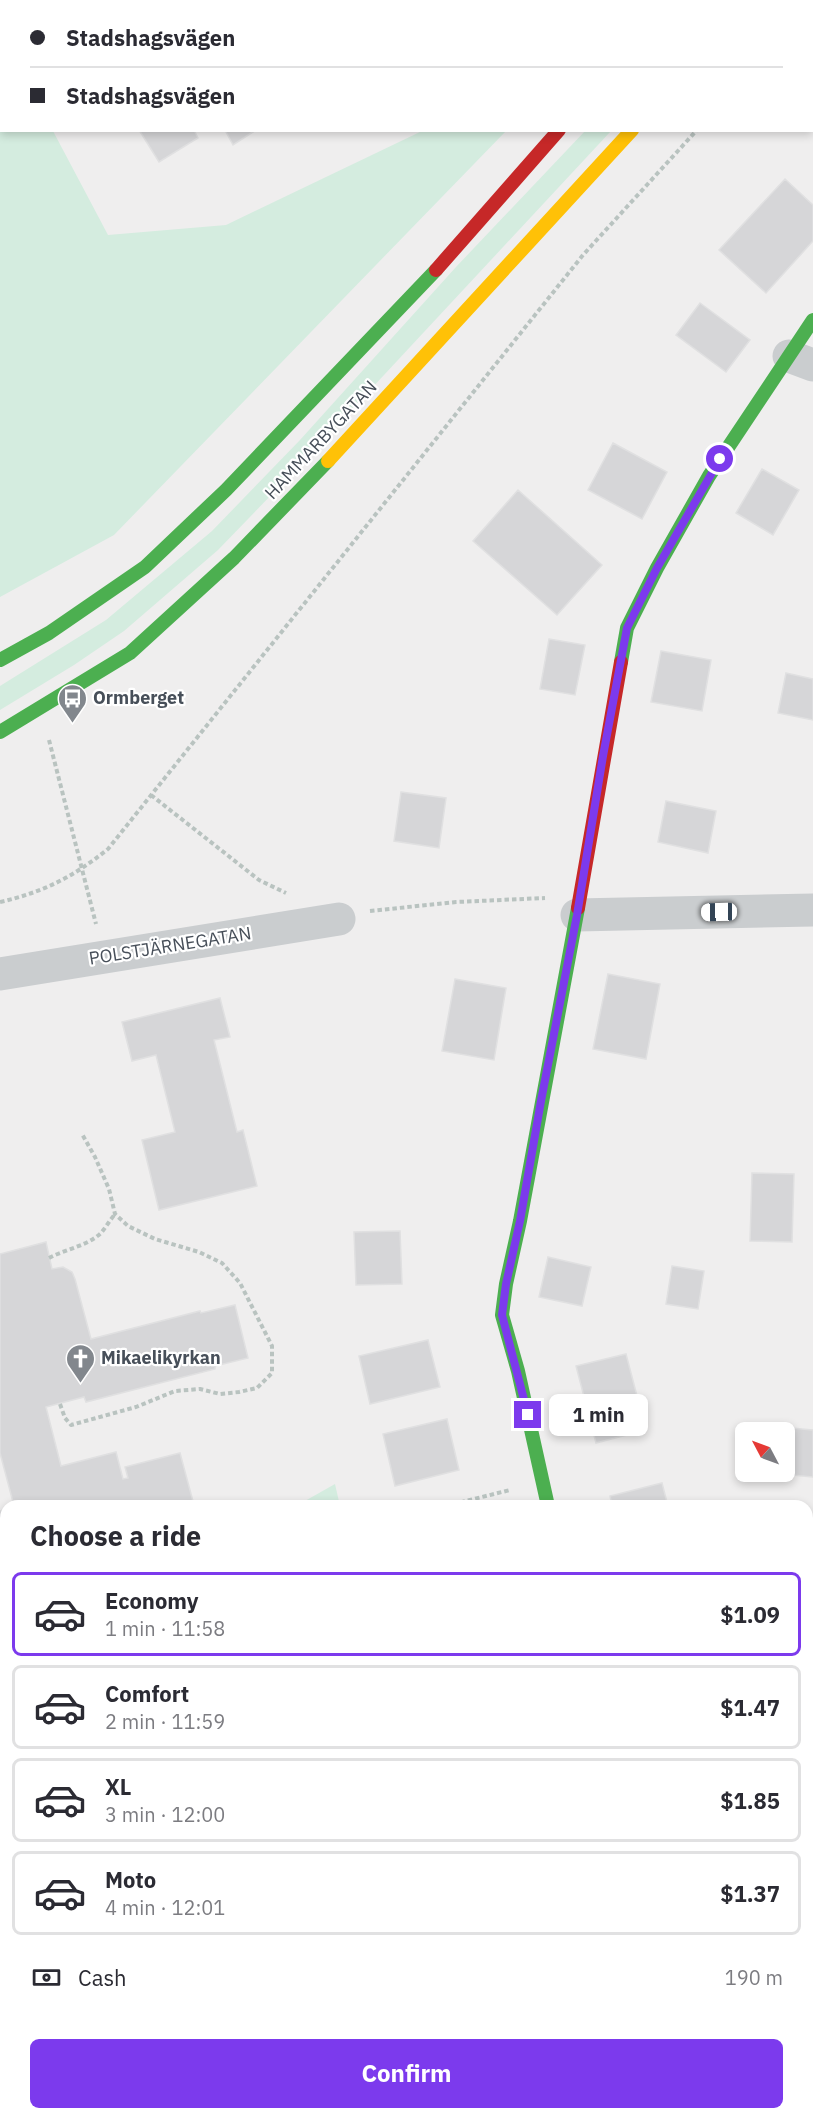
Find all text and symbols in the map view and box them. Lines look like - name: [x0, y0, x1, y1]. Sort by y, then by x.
- text: Stadshagsvägen: [66, 23, 235, 52]
- text: Stadshagsvägen: [66, 81, 235, 110]
- street label: HAMMARBYGATAN: [260, 375, 382, 504]
- route start: [706, 445, 733, 472]
- bus stop icon: Ormberget: [56, 682, 88, 724]
- place label: Ormberget: [93, 686, 184, 709]
- car: [701, 903, 737, 921]
- street label: POLSTJÄRNEGATAN: [87, 921, 253, 970]
- church icon: Mikaelikyrkan: [64, 1342, 96, 1384]
- place label: Mikaelikyrkan: [101, 1346, 221, 1369]
- callout: 1 min: [549, 1394, 648, 1436]
- route end: [514, 1401, 541, 1428]
- text: 1 min: [572, 1401, 625, 1428]
- north arrow: [735, 1422, 795, 1482]
- map controls: [735, 1422, 795, 1482]
- text: Choose a ride: [30, 1518, 201, 1553]
- text: Economy: [105, 1586, 199, 1615]
- icon: car: [33, 1587, 87, 1641]
- text: $1.09: [720, 1600, 780, 1629]
- text: 1 min · 11:58: [105, 1615, 225, 1642]
- text: Comfort: [105, 1679, 189, 1708]
- icon: car: [33, 1680, 87, 1734]
- text: $1.47: [720, 1693, 780, 1722]
- text: 2 min · 11:59: [105, 1708, 225, 1735]
- text: XL: [105, 1772, 131, 1801]
- icon: car: [33, 1773, 87, 1827]
- text: $1.85: [720, 1786, 780, 1815]
- text: 3 min · 12:00: [105, 1801, 225, 1828]
- text: Moto: [105, 1865, 156, 1894]
- icon: car: [33, 1866, 87, 1920]
- text: $1.37: [720, 1879, 780, 1908]
- text: 4 min · 12:01: [105, 1894, 225, 1921]
- icon: cash: [30, 1961, 63, 1994]
- text: Cash: [78, 1963, 127, 1992]
- text: 190 m: [725, 1964, 783, 1991]
- button: Confirm: [30, 2039, 783, 2108]

